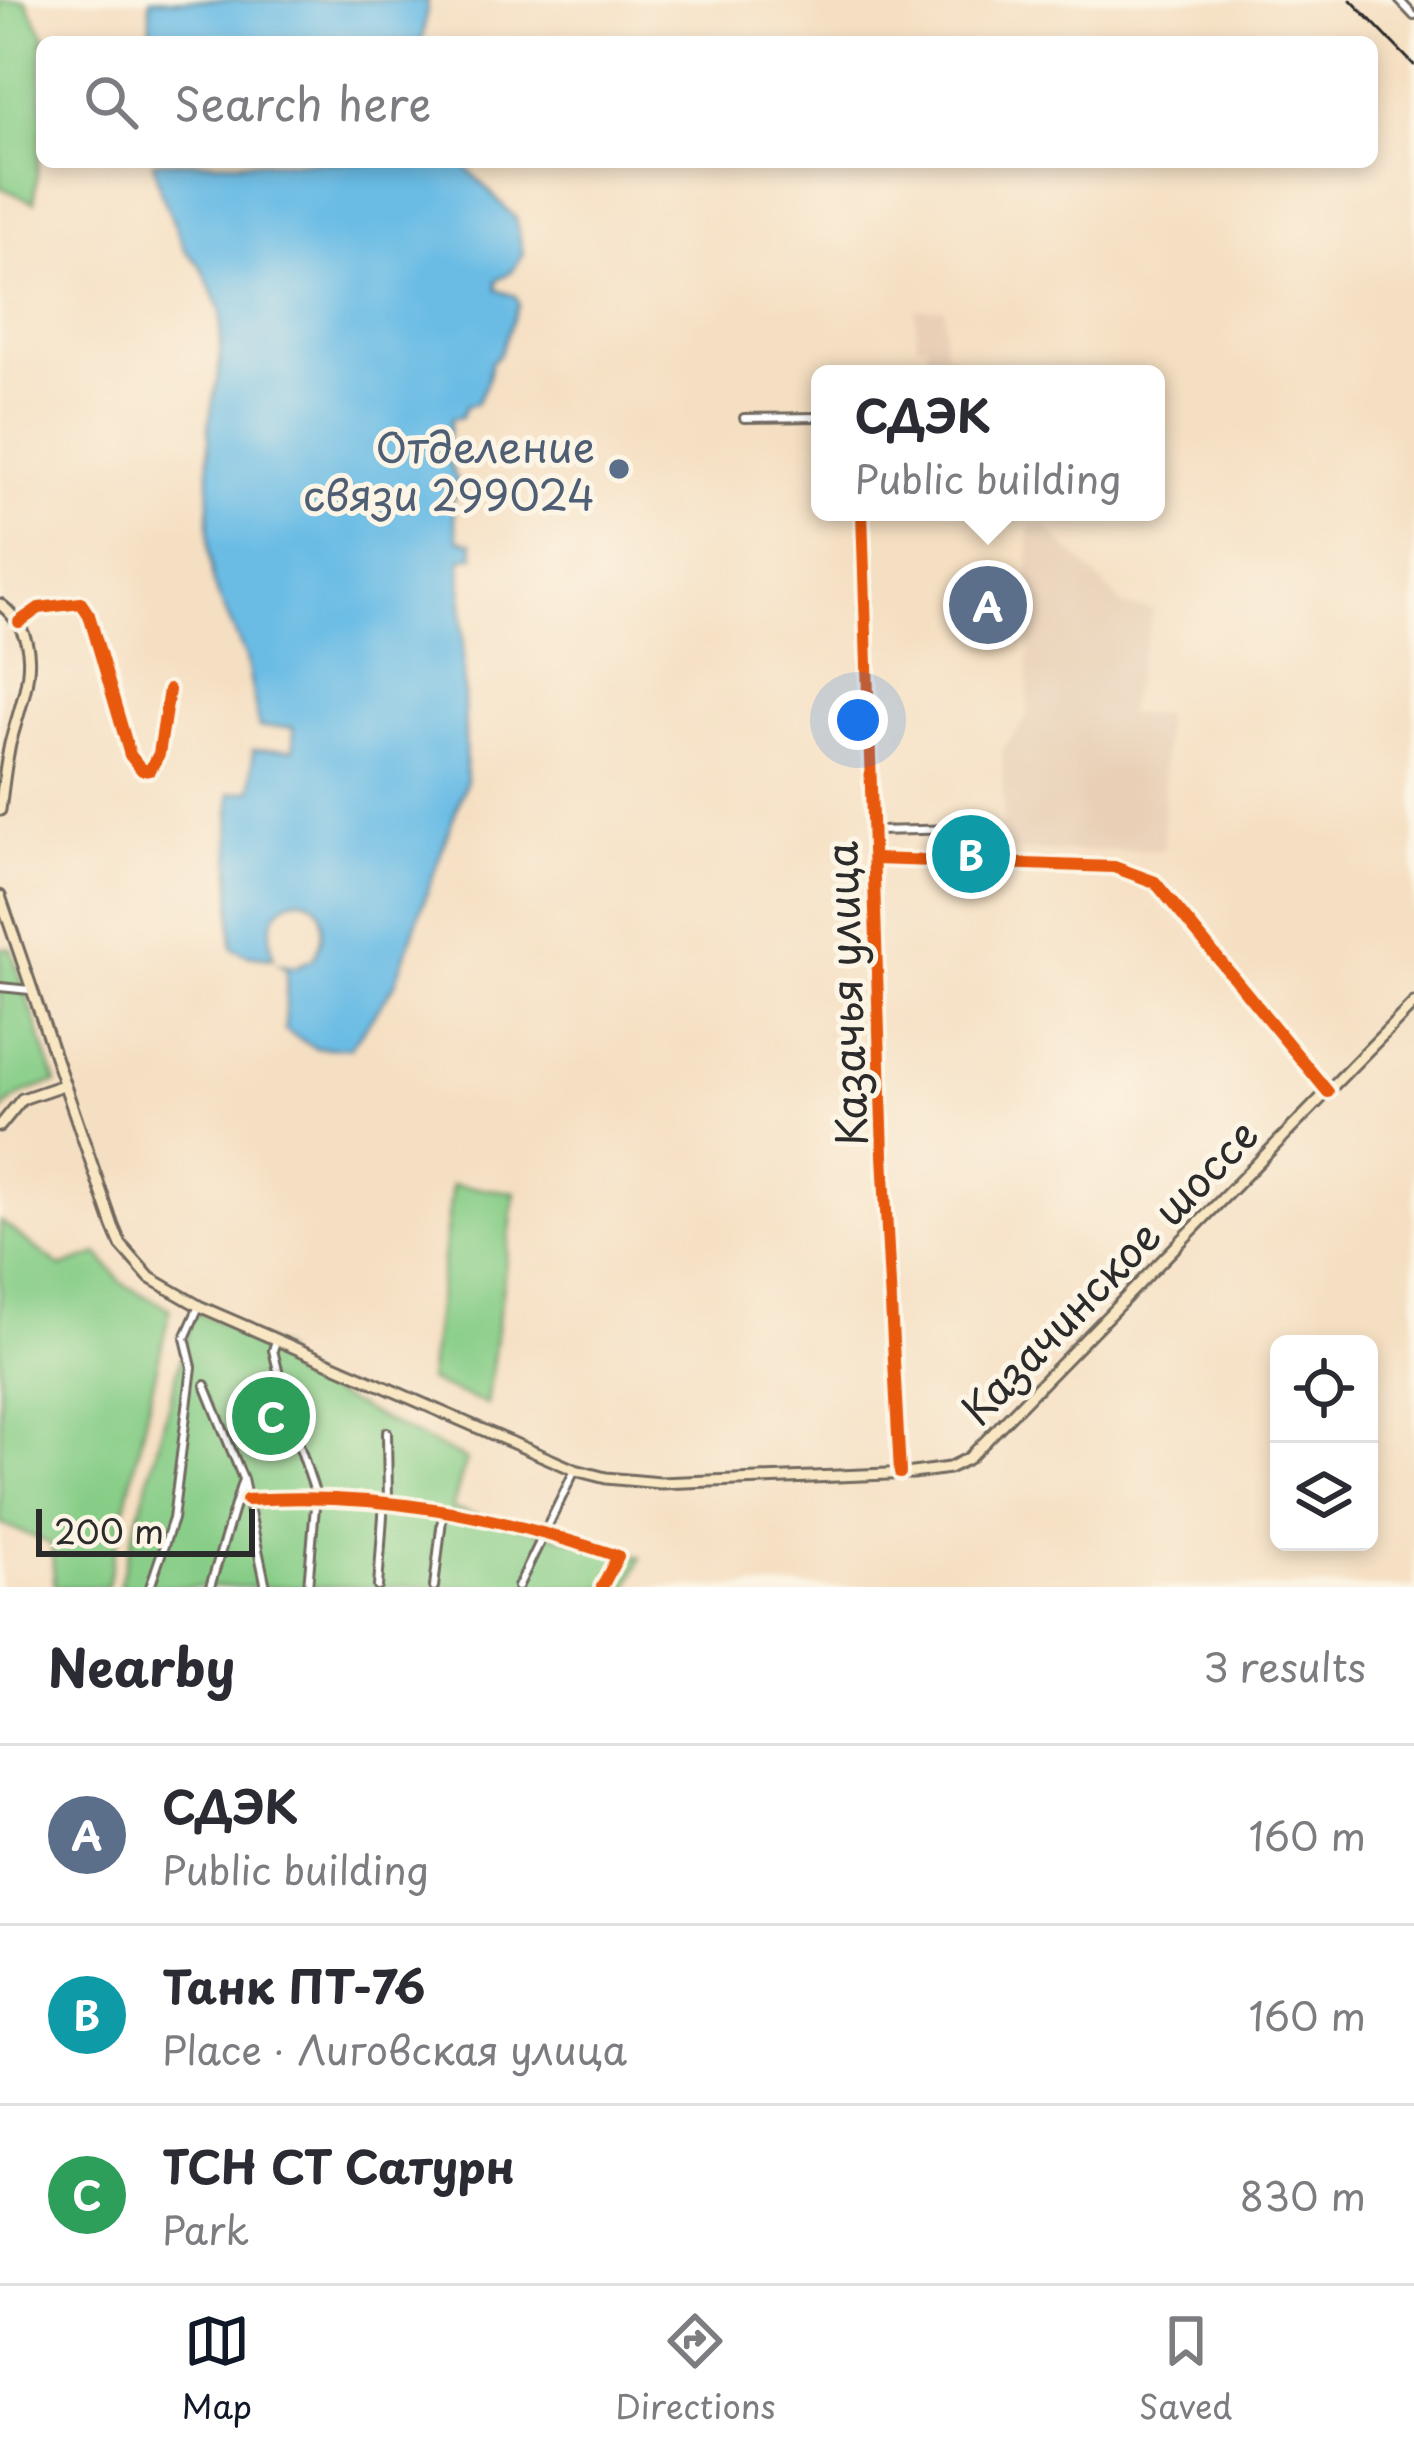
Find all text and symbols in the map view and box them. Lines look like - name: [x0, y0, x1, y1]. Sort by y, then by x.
- search box: [36, 36, 1378, 168]
- text: Search here: [174, 68, 431, 136]
- icon: search: [78, 69, 144, 135]
- popup: [811, 365, 1165, 521]
- text: СДЭК: [855, 380, 991, 448]
- place label: Отделение связи 299024: [303, 414, 595, 525]
- text: Public building: [855, 448, 1121, 507]
- marker: Отделение связи 299024: [606, 456, 632, 482]
- pin: A: [949, 560, 1027, 650]
- your location: [828, 690, 888, 750]
- pin: B: [932, 809, 1010, 899]
- street label: Казачья улица: [808, 840, 882, 1148]
- street label: Казачинское шоссе: [945, 1103, 1271, 1439]
- map controls: [1270, 1335, 1378, 1551]
- button: locate: [1270, 1335, 1378, 1443]
- pin: C: [232, 1371, 310, 1461]
- button: layers: [1270, 1443, 1378, 1551]
- scale bar: [36, 1503, 255, 1556]
- text: 200 m: [54, 1505, 164, 1555]
- text: Nearby: [48, 1627, 235, 1704]
- text: 3 results: [1203, 1636, 1366, 1695]
- text: СДЭК: [162, 1771, 298, 1839]
- text: A: [72, 1805, 102, 1864]
- text: 160 m: [1249, 1805, 1366, 1864]
- text: Public building: [162, 1839, 429, 1898]
- text: Танк ПТ-76: [162, 1951, 425, 2019]
- text: B: [74, 1985, 100, 2044]
- text: 160 m: [1249, 1985, 1366, 2044]
- text: Place · Лиговская улица: [162, 2019, 627, 2078]
- text: ТСН СТ Сатурн: [162, 2131, 515, 2199]
- text: C: [72, 2165, 102, 2224]
- text: 830 m: [1240, 2165, 1366, 2224]
- text: Park: [162, 2199, 249, 2258]
- tab: Map: [182, 2308, 252, 2430]
- tab: Directions: [615, 2308, 776, 2430]
- tab: Saved: [1139, 2308, 1232, 2430]

